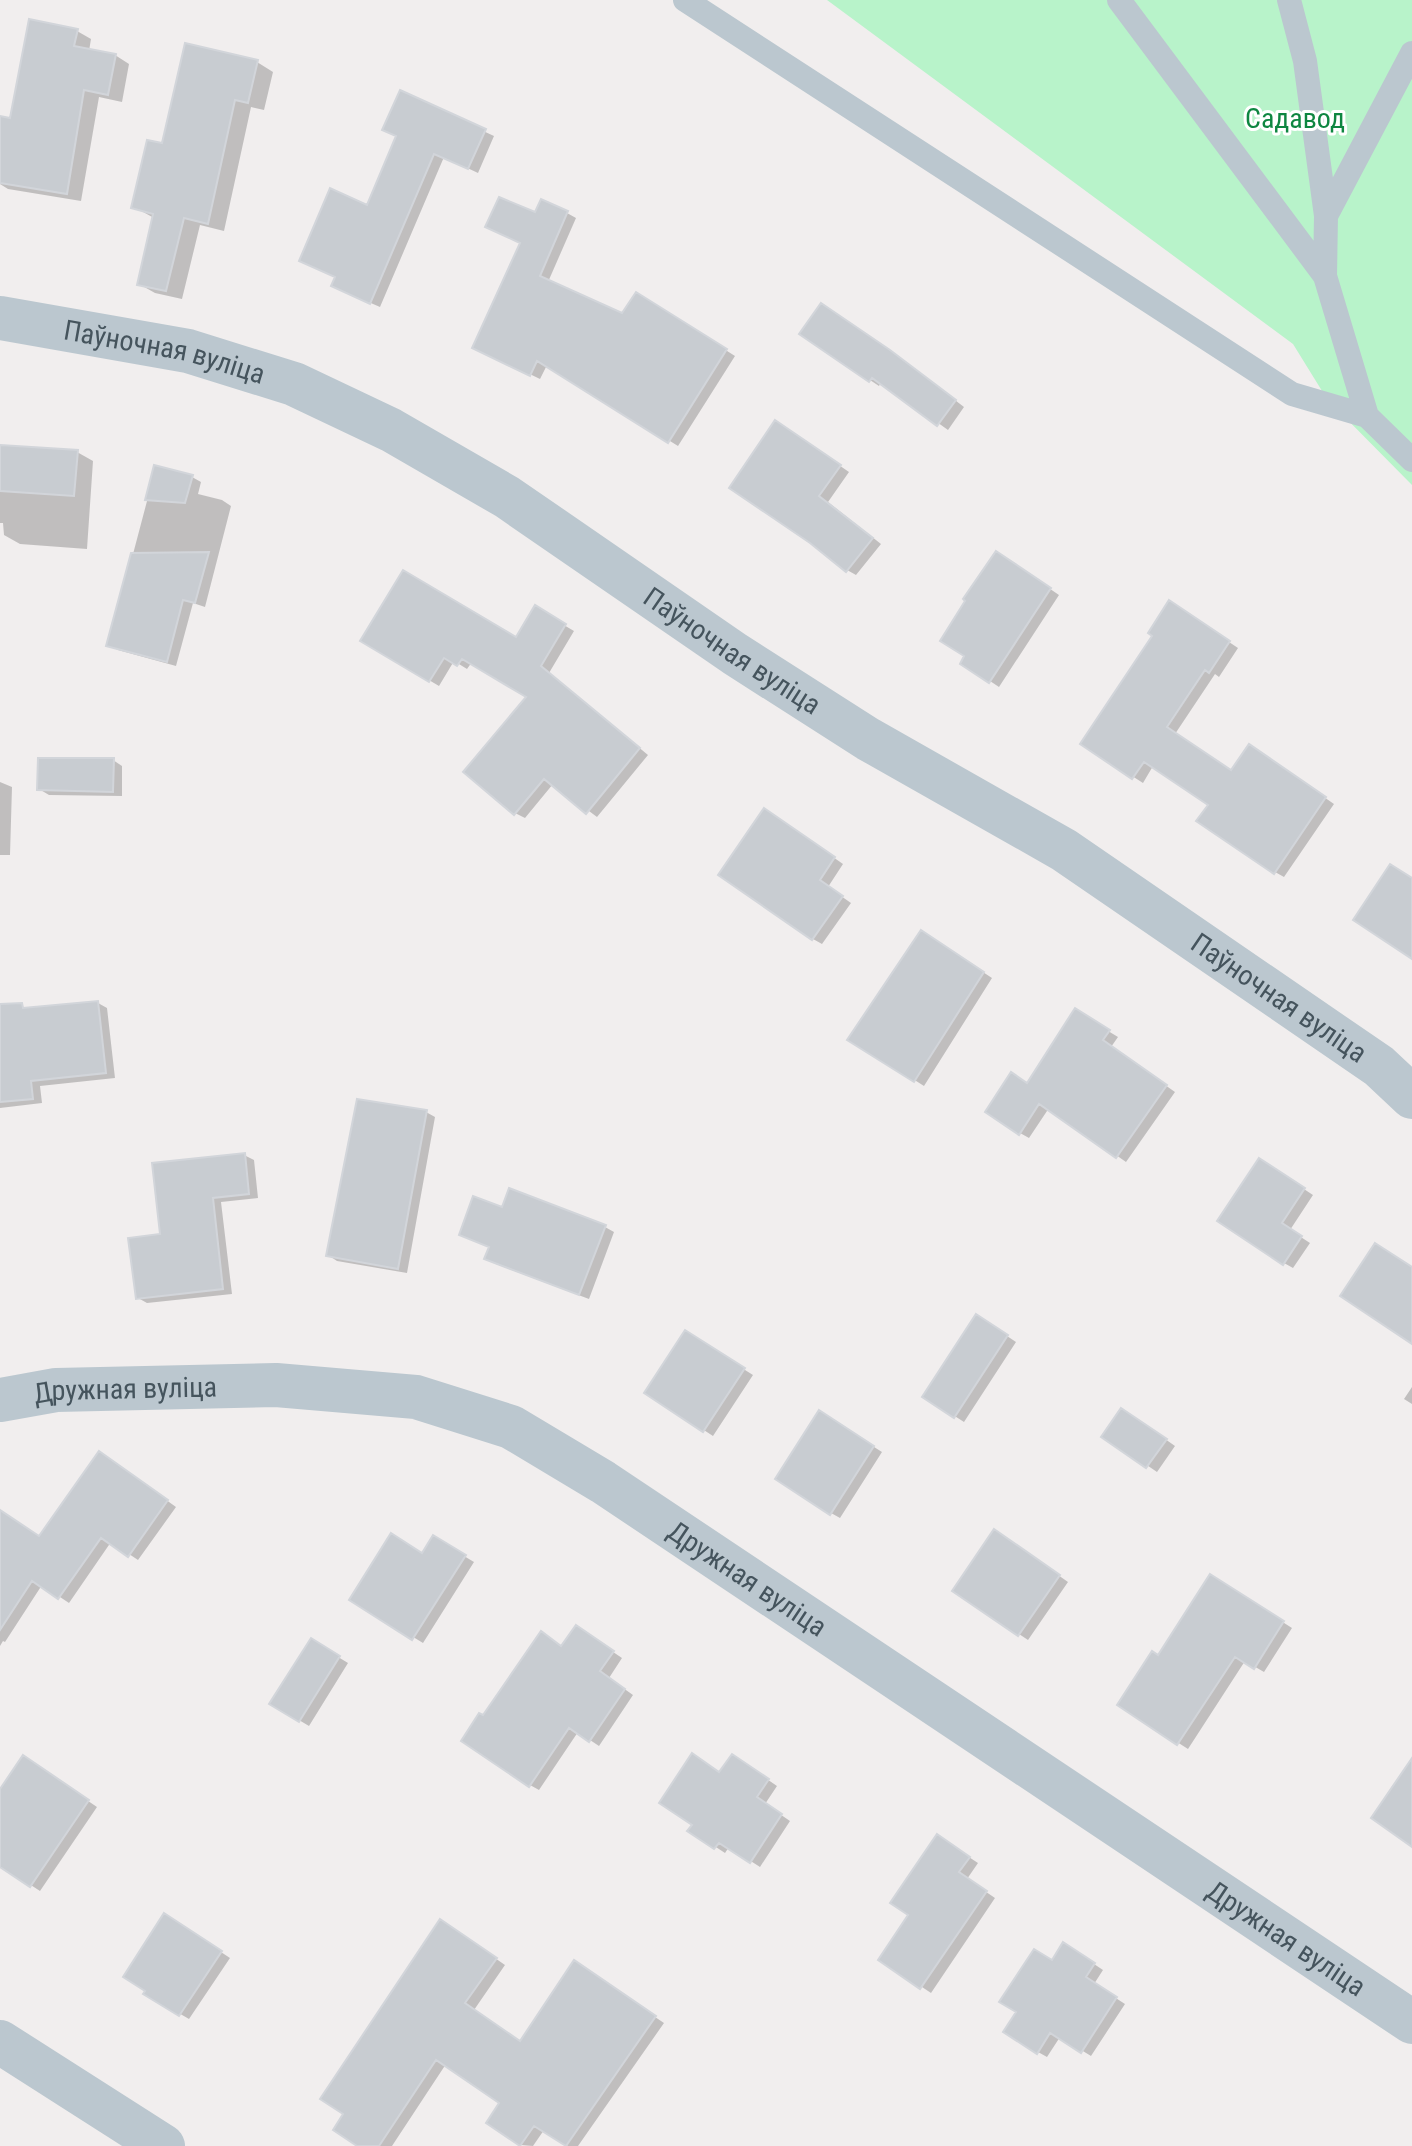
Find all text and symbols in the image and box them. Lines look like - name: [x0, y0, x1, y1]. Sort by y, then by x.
- park label: Садавод: [1245, 102, 1345, 135]
- street label: Паўночная вуліца: [61, 314, 269, 391]
- street label: Паўночная вуліца: [637, 580, 827, 722]
- street label: Паўночная вуліца: [1185, 926, 1373, 1070]
- street label: Дружная вуліца: [31, 1370, 217, 1411]
- street label: Дружная вуліца: [662, 1514, 833, 1644]
- street label: Дружная вуліца: [1201, 1874, 1372, 2003]

